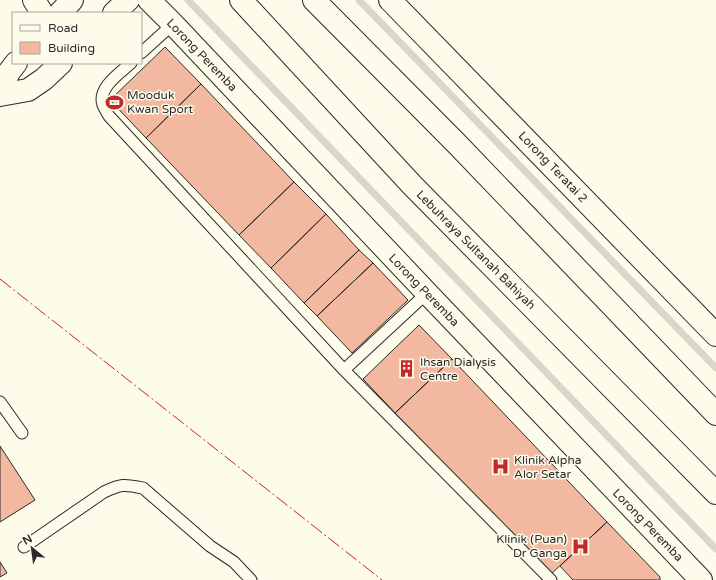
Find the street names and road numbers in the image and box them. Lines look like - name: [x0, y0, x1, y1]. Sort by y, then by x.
- street label: Lorong Peremba: [164, 16, 240, 94]
- street label: Lorong Teratai 2: [516, 129, 590, 205]
- street label: Lebuhraya Sultanah Bahiyah: [414, 188, 538, 312]
- street label: Lorong Peremba: [386, 251, 462, 329]
- street label: Lorong Peremba: [610, 486, 686, 564]

